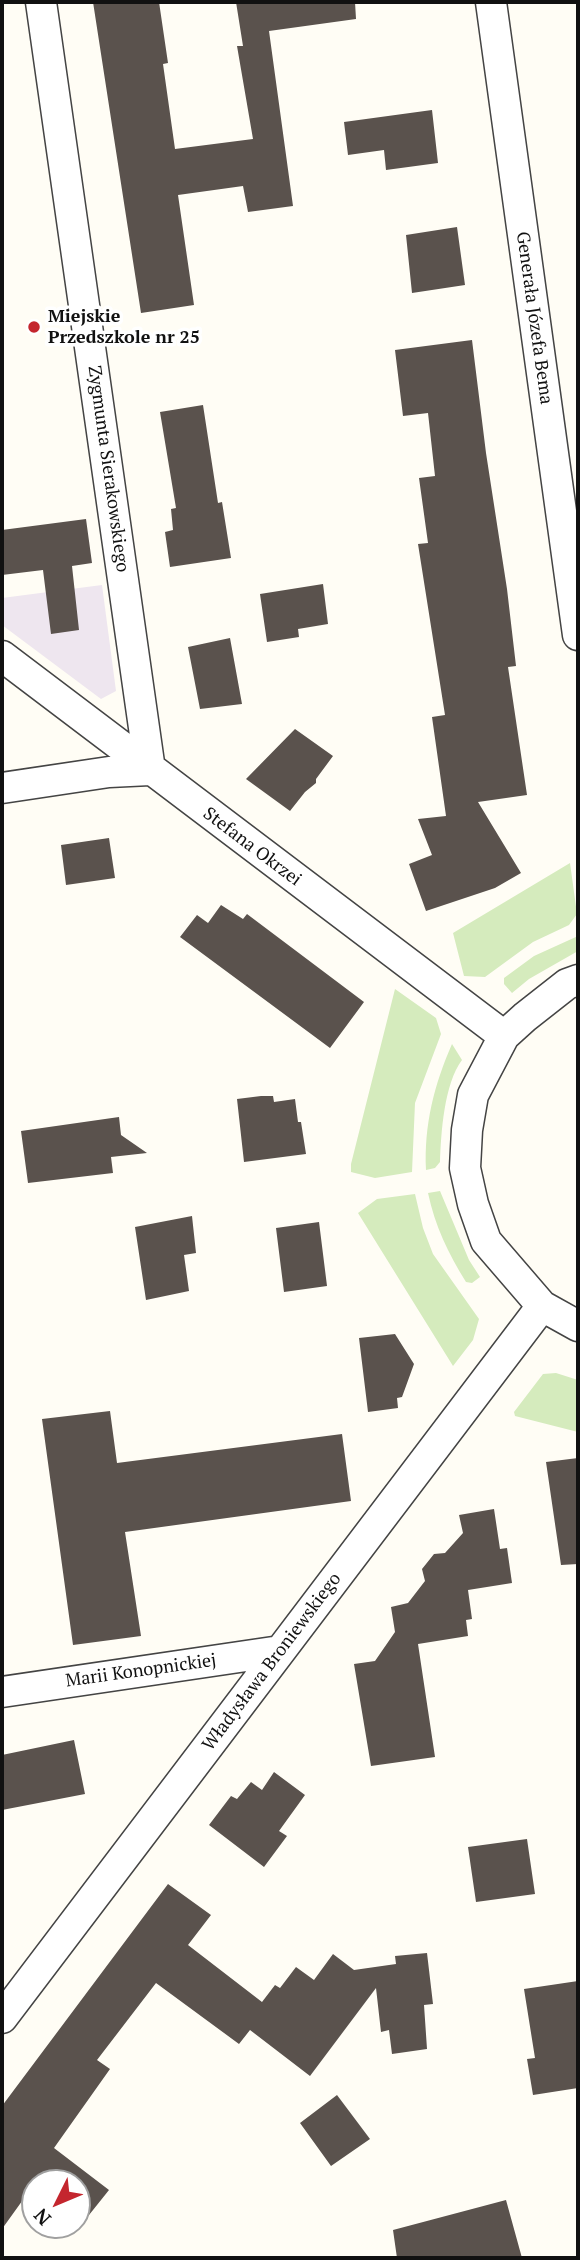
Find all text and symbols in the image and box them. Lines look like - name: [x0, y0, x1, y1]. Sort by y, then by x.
- street label: Generała Józefa Bema: [511, 230, 557, 406]
- place label: Miejskie Przedszkole nr 25: [48, 306, 200, 348]
- marker: Miejskie Przedszkole nr 25: [26, 319, 42, 335]
- street label: Zygmunta Sierakowskiego: [83, 364, 133, 574]
- street label: Stefana Okrzei: [199, 803, 305, 891]
- street label: Władysława Broniewskiego: [198, 1569, 346, 1755]
- street label: Marii Konopnickiej: [64, 1650, 218, 1692]
- north arrow: [21, 2169, 91, 2239]
- text: N: [28, 2204, 56, 2231]

